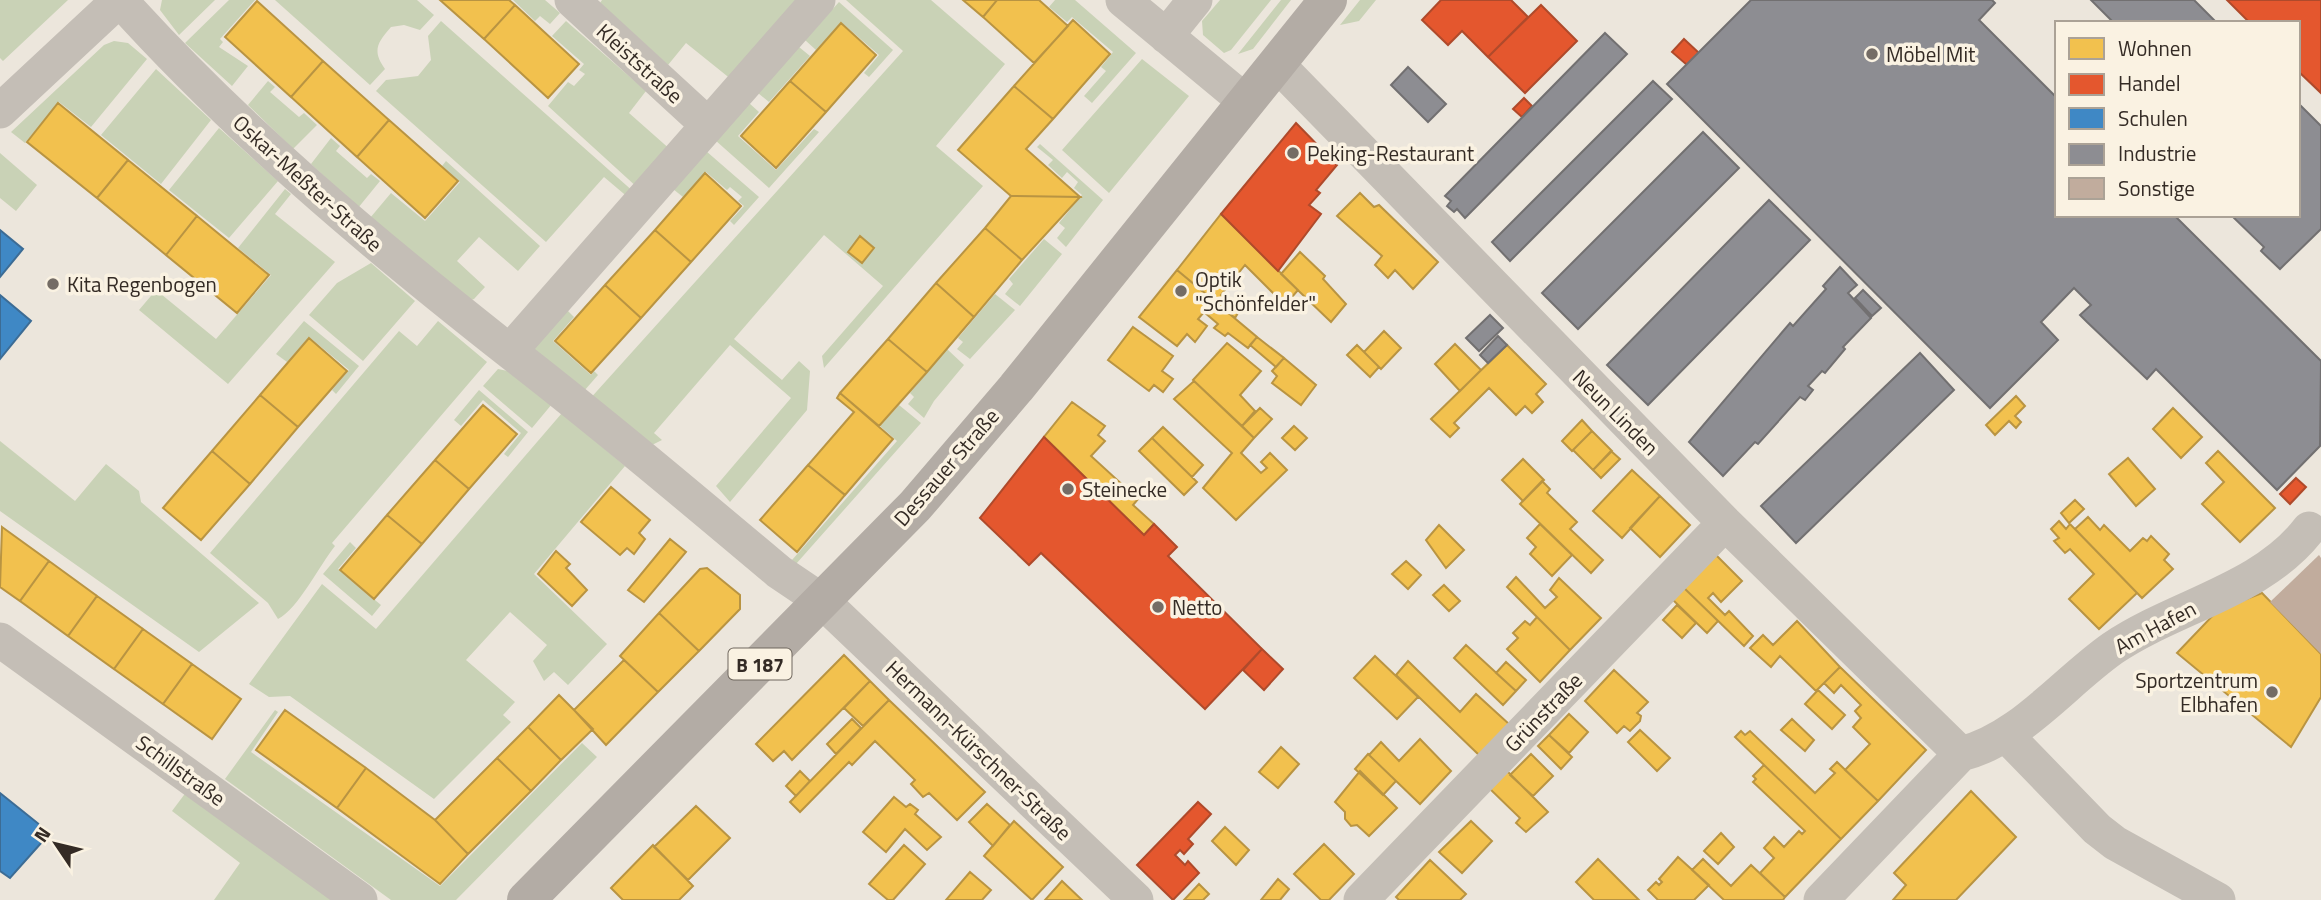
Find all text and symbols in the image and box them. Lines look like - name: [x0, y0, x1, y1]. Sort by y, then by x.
- street label: Kleiststraße: [590, 15, 690, 111]
- legend: [2055, 21, 2300, 217]
- text: Wohnen: [2118, 32, 2192, 64]
- place label: Möbel Mit: [1886, 38, 1976, 70]
- marker: Möbel Mit: [1864, 46, 1880, 62]
- text: Handel: [2118, 67, 2181, 99]
- text: Schulen: [2118, 102, 2188, 134]
- street label: Oskar-Meßter-Straße: [226, 107, 390, 259]
- place label: Peking-Restaurant: [1307, 137, 1475, 169]
- text: Industrie: [2118, 137, 2196, 169]
- marker: Peking-Restaurant: [1285, 145, 1301, 161]
- text: Sonstige: [2118, 172, 2195, 204]
- place label: Optik "Schönfelder": [1195, 263, 1316, 319]
- place label: Kita Regenbogen: [67, 268, 217, 300]
- marker: Kita Regenbogen: [45, 276, 61, 292]
- marker: Optik "Schönfelder": [1173, 283, 1189, 299]
- street label: Neun Linden: [1566, 362, 1666, 462]
- street label: Dessauer Straße: [886, 401, 1006, 533]
- place label: Steinecke: [1082, 473, 1167, 505]
- marker: Steinecke: [1060, 481, 1076, 497]
- place label: Netto: [1172, 591, 1222, 623]
- street label: Am Hafen: [2109, 592, 2201, 662]
- marker: Netto: [1150, 599, 1166, 615]
- road number: B 187: [728, 649, 792, 680]
- street label: Hermann-Kürschner-Straße: [879, 652, 1079, 848]
- place label: Sportzentrum Elbhafen: [2135, 664, 2258, 720]
- street label: Grünstraße: [1497, 665, 1589, 759]
- marker: Sportzentrum Elbhafen: [2264, 684, 2280, 700]
- street label: Schillstraße: [130, 727, 232, 813]
- north arrow: [21, 809, 91, 879]
- text: N: [26, 820, 57, 848]

